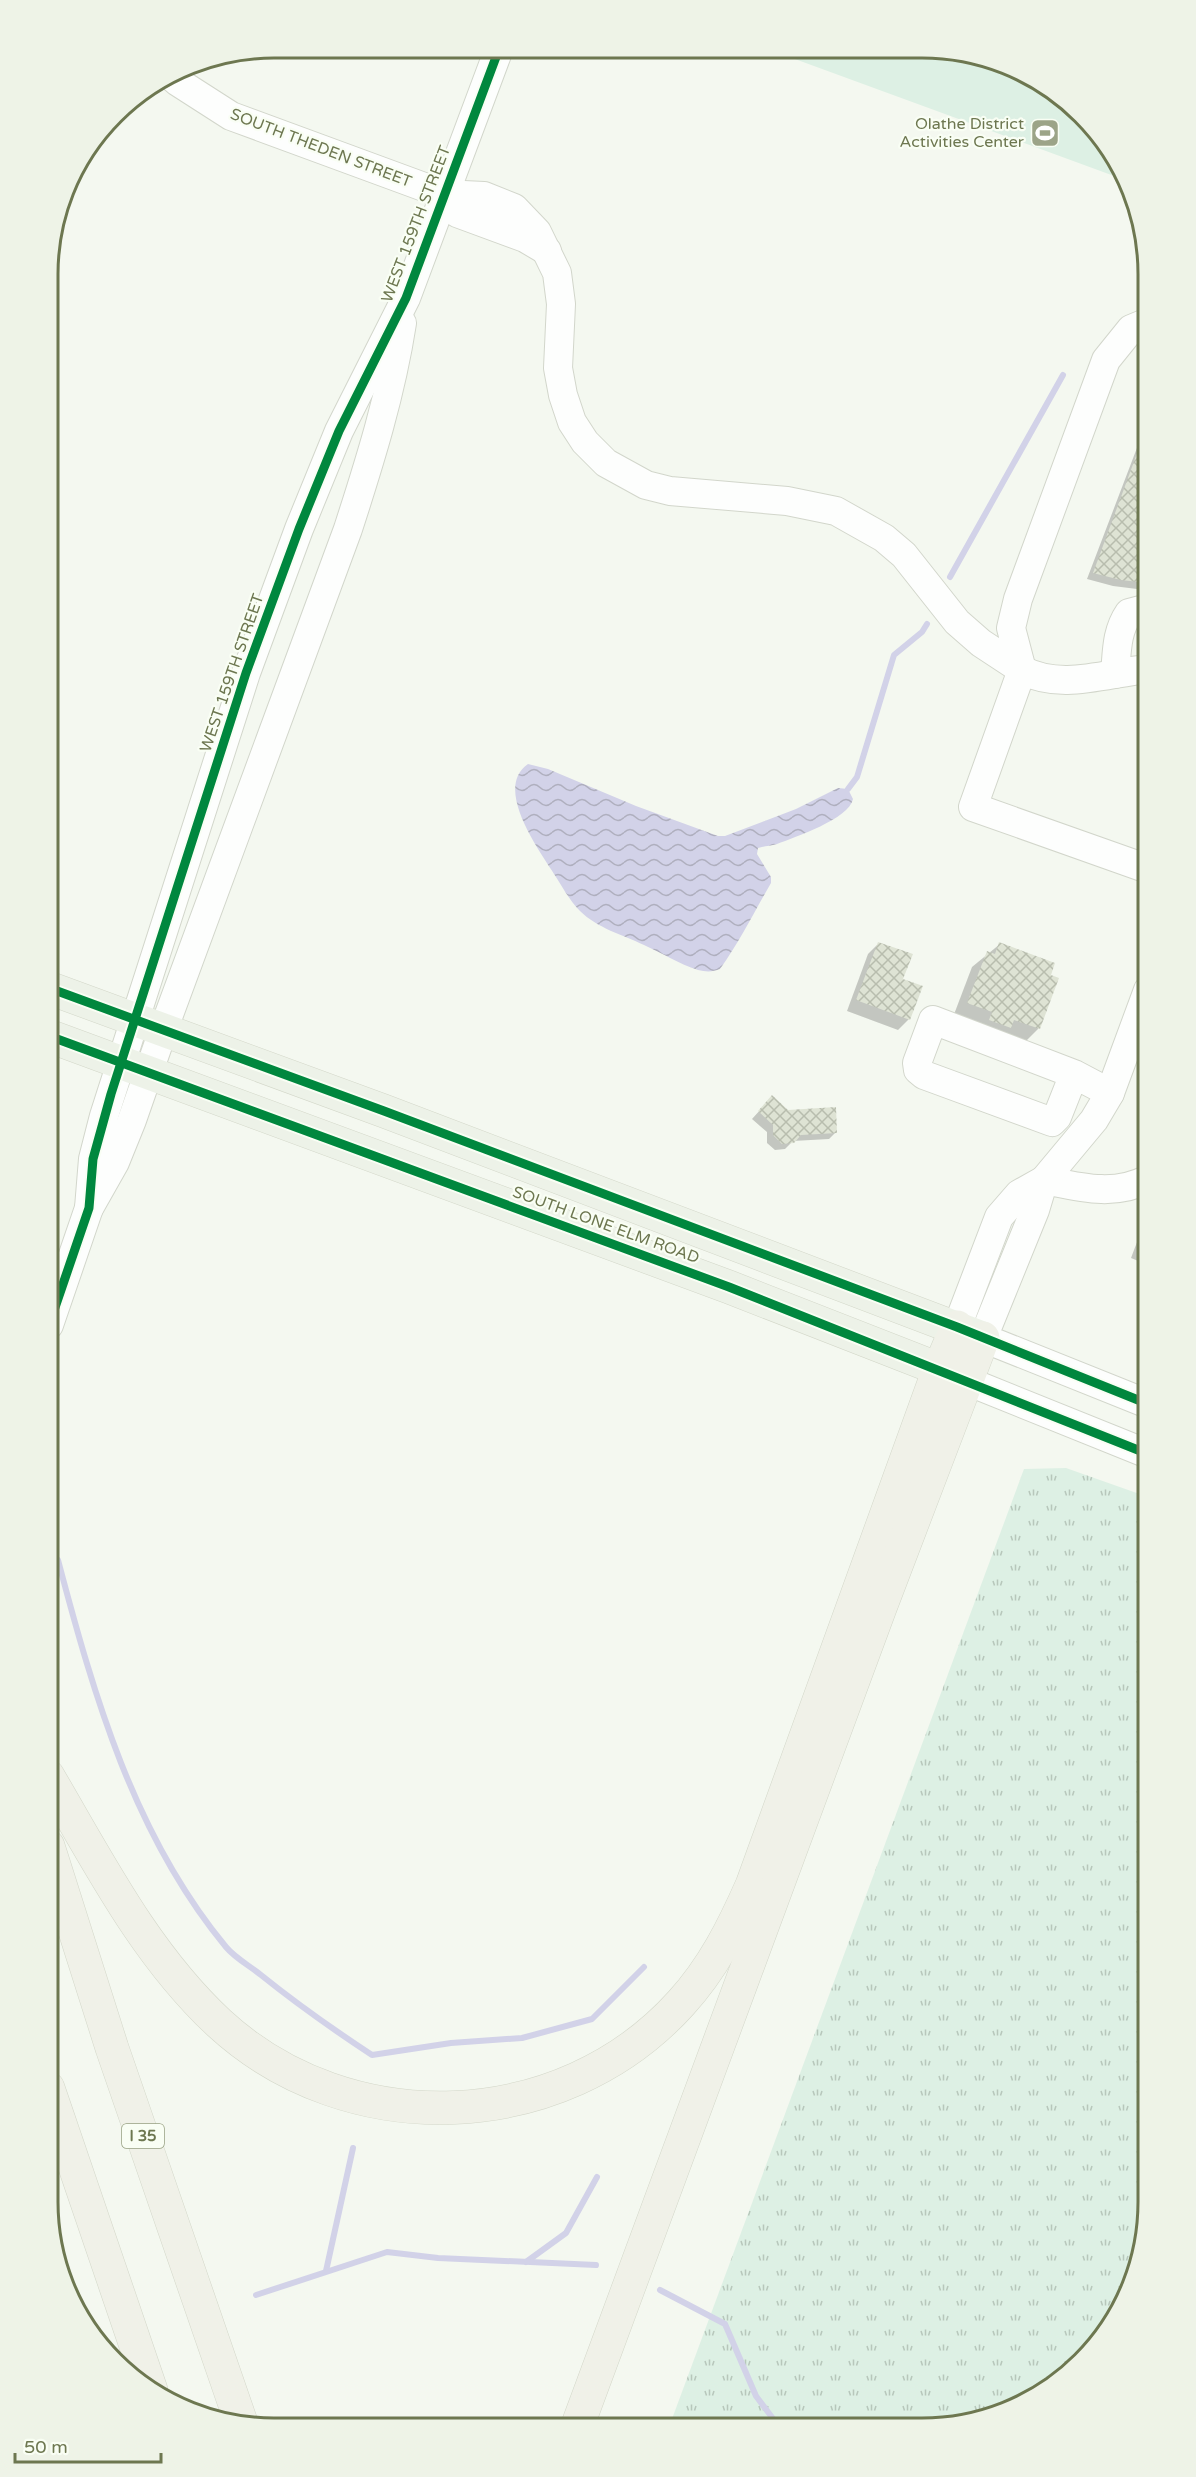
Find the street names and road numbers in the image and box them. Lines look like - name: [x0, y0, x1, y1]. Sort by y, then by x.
- street label: SOUTH THEDEN STREET: [227, 104, 415, 192]
- street label: WEST 159TH STREET: [377, 143, 455, 305]
- street label: WEST 159TH STREET: [195, 591, 269, 755]
- street label: SOUTH LONE ELM ROAD: [510, 1182, 702, 1268]
- road number: I 35: [122, 2124, 164, 2148]

